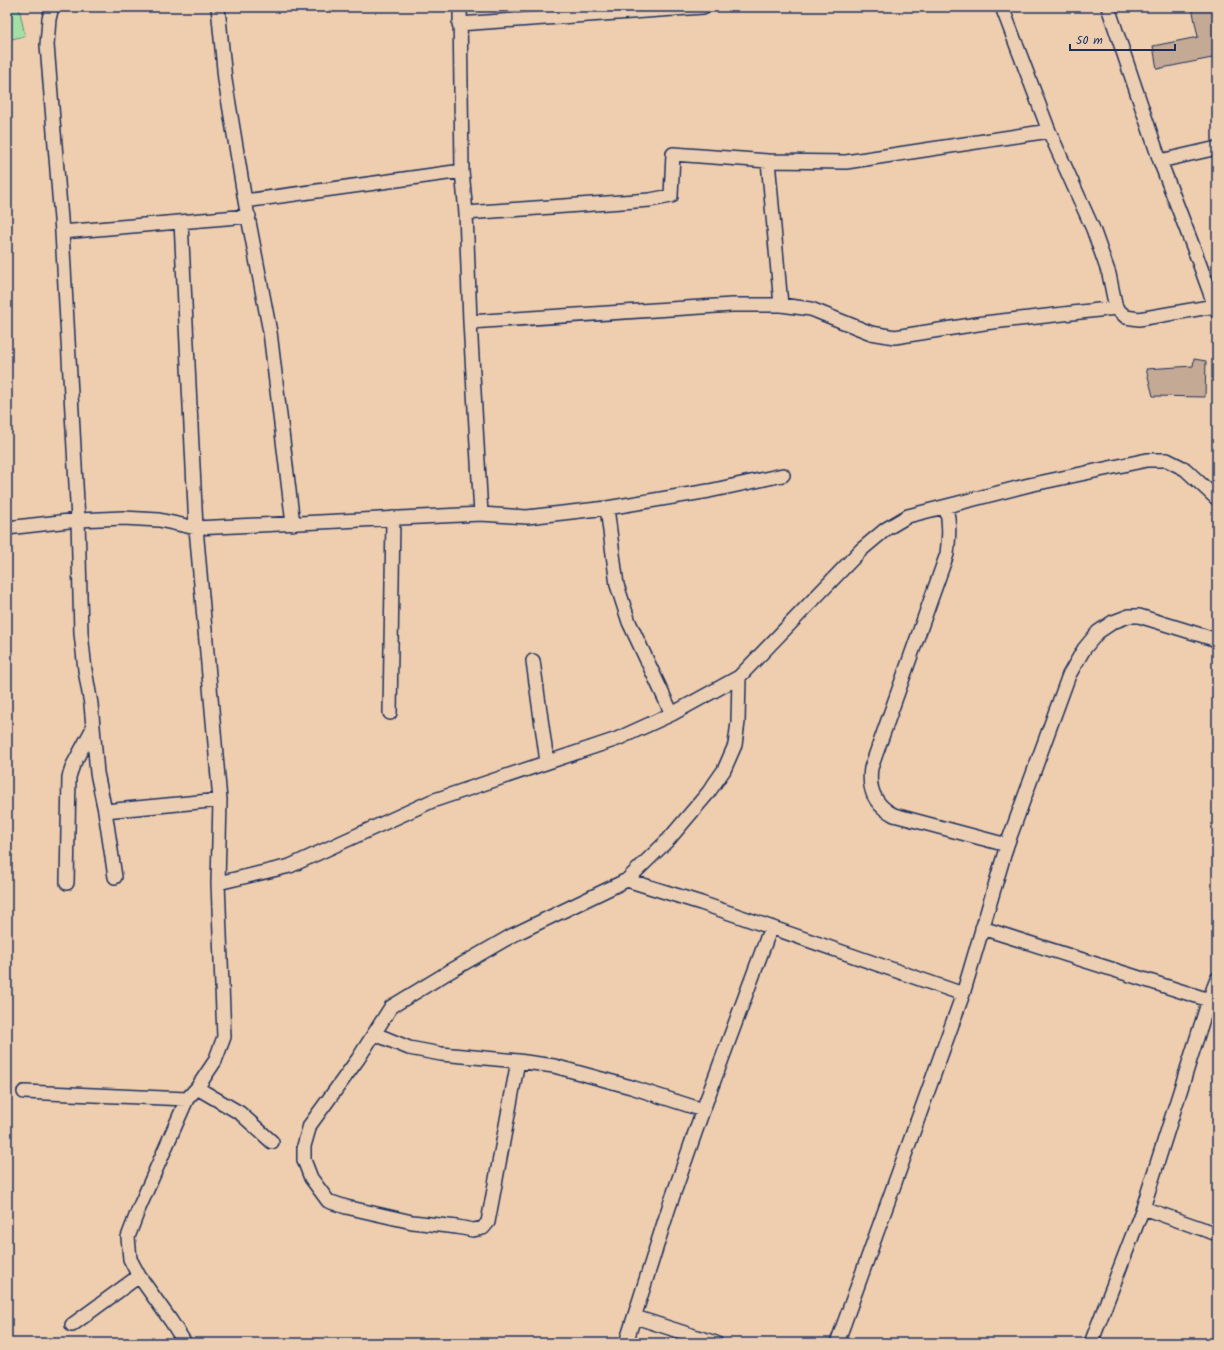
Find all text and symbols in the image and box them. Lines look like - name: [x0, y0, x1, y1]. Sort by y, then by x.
- scale bar: [1070, 26, 1175, 52]
- text: 50 m: [1076, 31, 1103, 50]

